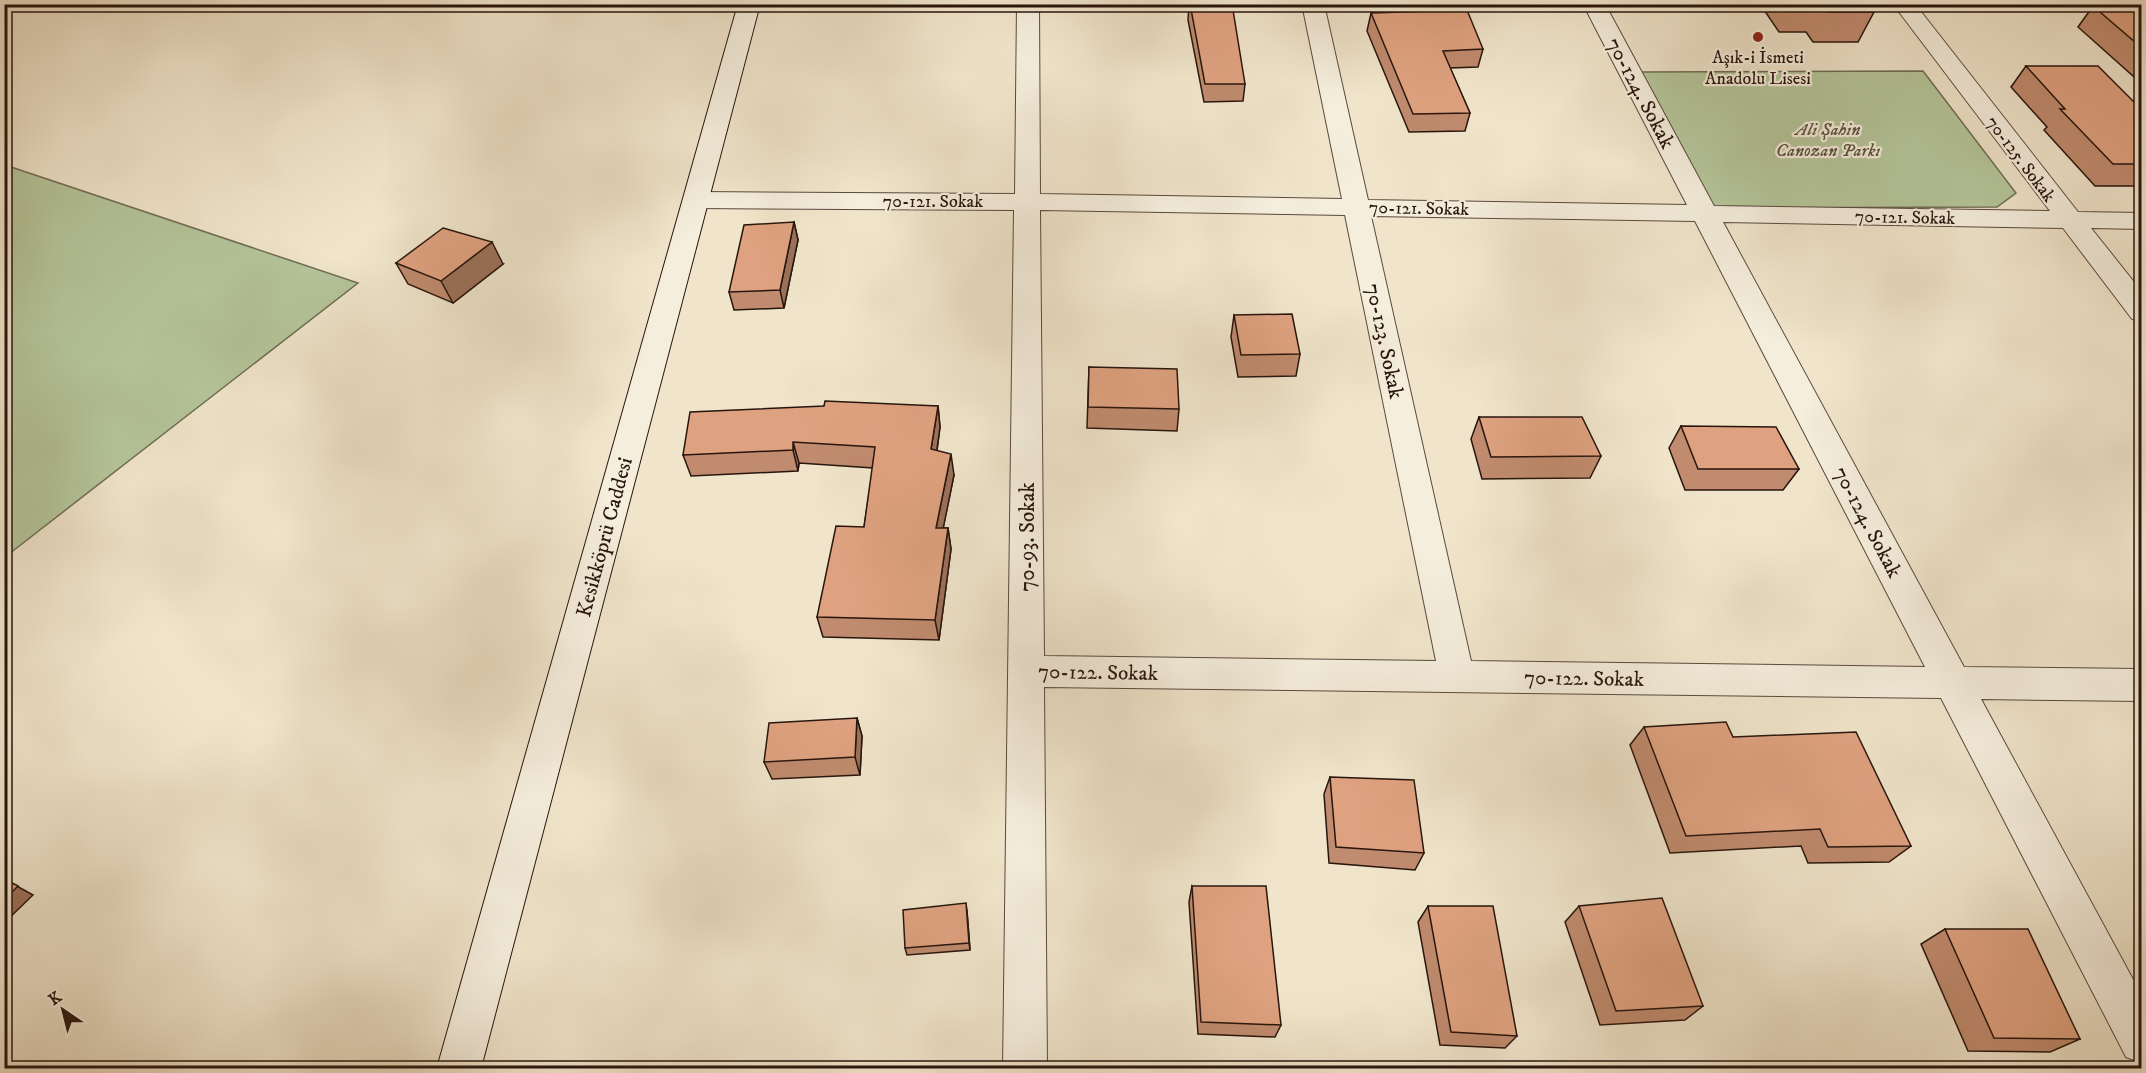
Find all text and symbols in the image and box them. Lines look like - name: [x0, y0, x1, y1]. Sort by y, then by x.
- marker: Aşık-i İsmeti Anadolu Lisesi: [1751, 30, 1765, 44]
- street label: 70-124. Sokak: [1600, 34, 1680, 154]
- place label: Aşık-i İsmeti Anadolu Lisesi: [1705, 46, 1811, 90]
- street label: 70-125. Sokak: [1981, 112, 2060, 207]
- park label: Ali Şahin Canozan Parkı: [1776, 119, 1880, 162]
- street label: 70-121. Sokak: [883, 191, 983, 213]
- street label: 70-121. Sokak: [1369, 197, 1469, 221]
- street label: 70-121. Sokak: [1855, 206, 1955, 230]
- street label: 70-123. Sokak: [1359, 281, 1409, 402]
- street label: Kesikköprü Caddesi: [571, 455, 639, 620]
- street label: 70-124. Sokak: [1827, 463, 1907, 583]
- street label: 70-93. Sokak: [1015, 482, 1041, 592]
- street label: 70-122. Sokak: [1038, 659, 1159, 687]
- street label: 70-122. Sokak: [1524, 665, 1645, 693]
- north arrow: [33, 980, 93, 1040]
- text: K: [45, 987, 66, 1010]

